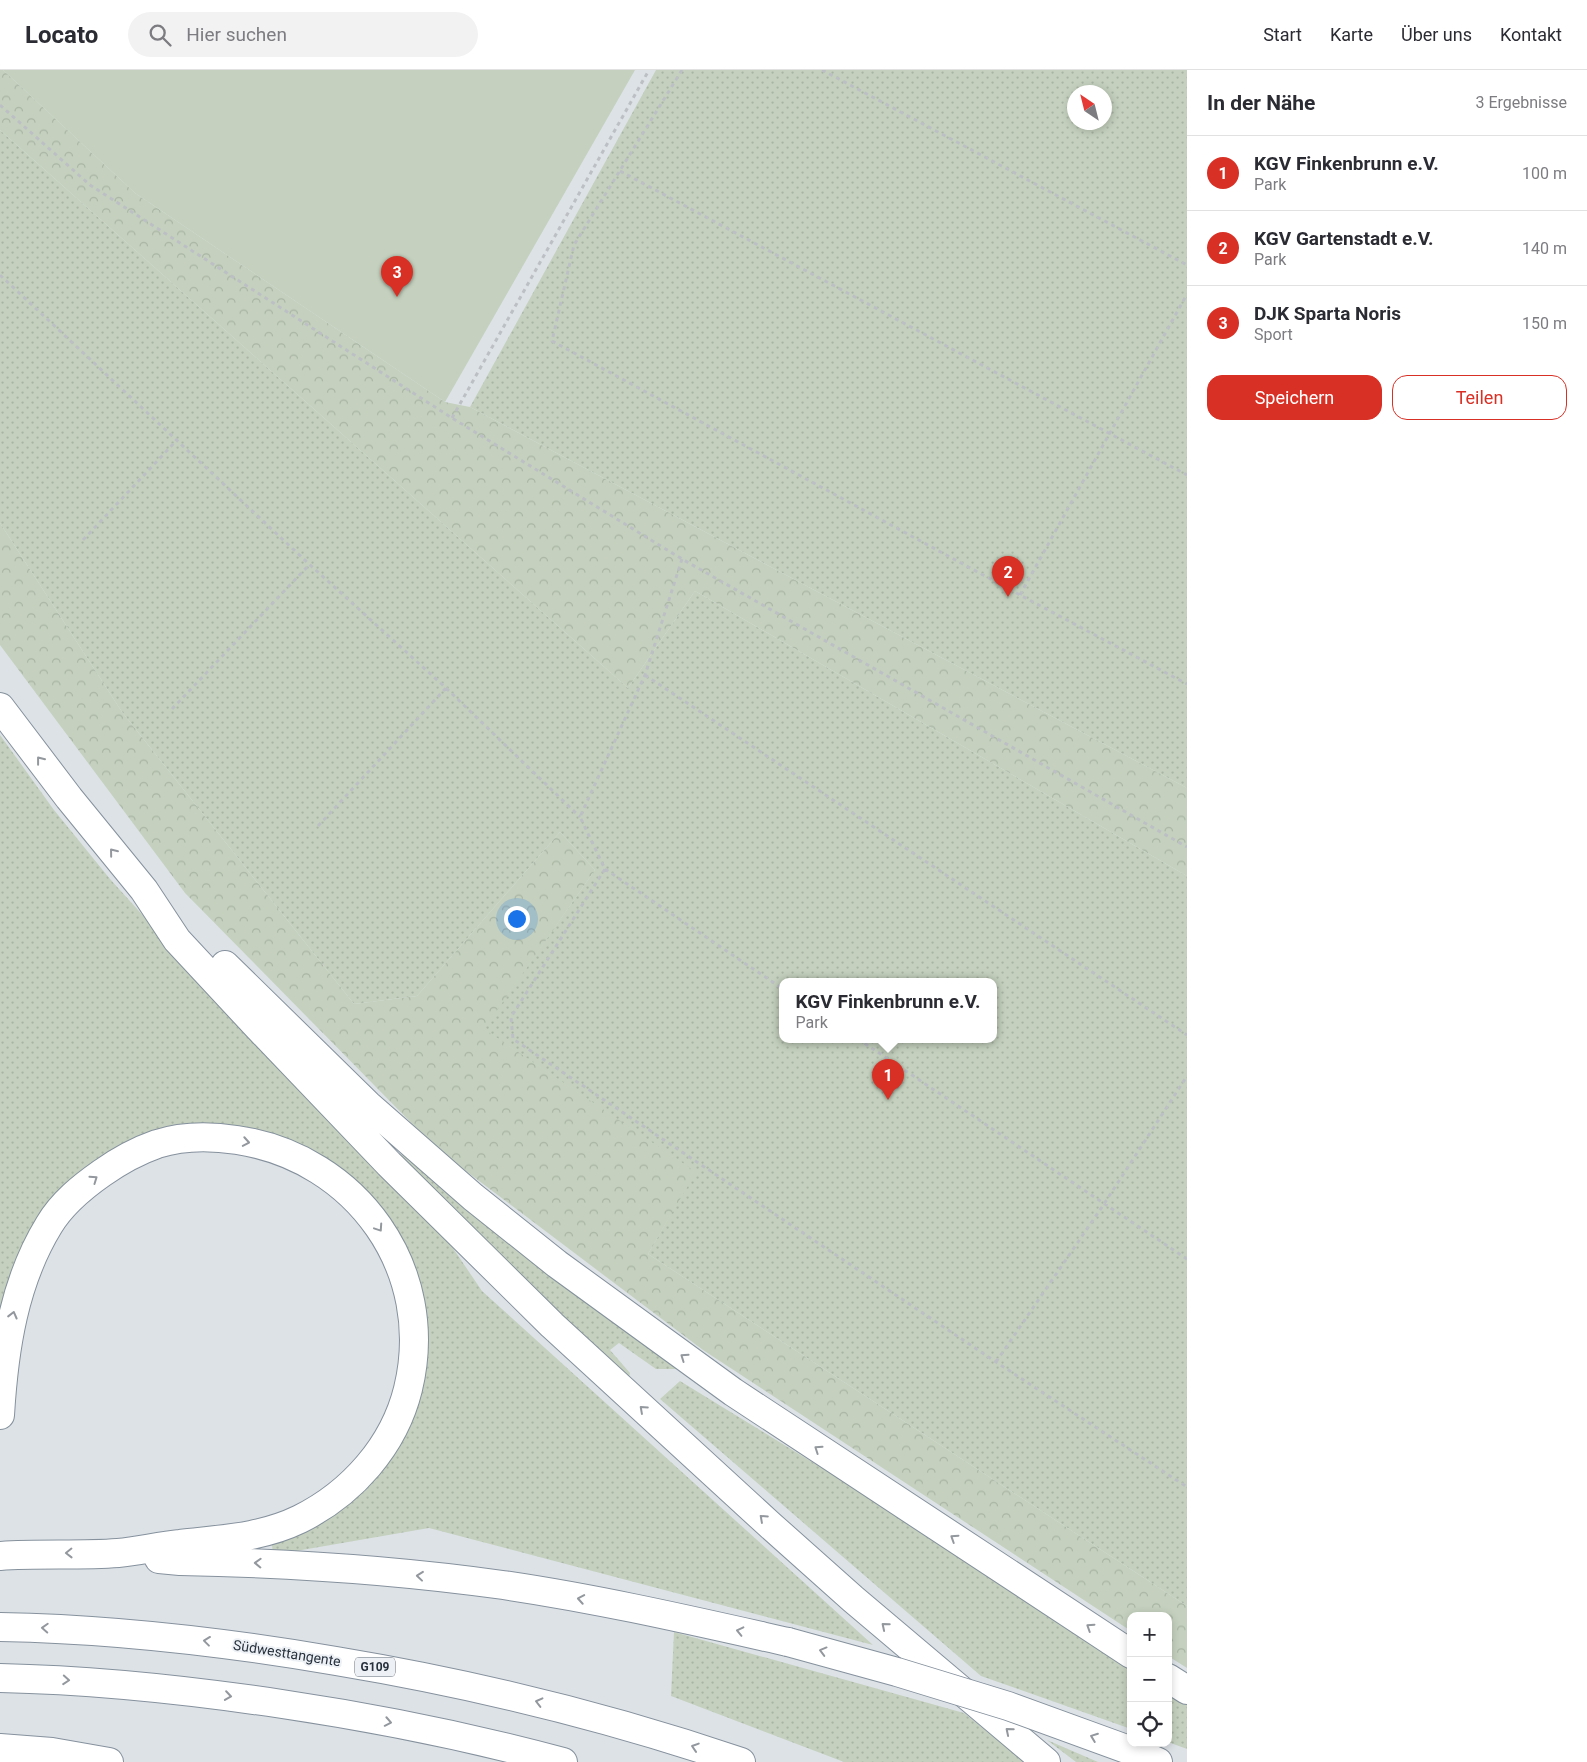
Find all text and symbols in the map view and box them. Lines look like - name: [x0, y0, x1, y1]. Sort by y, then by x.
- search box: [128, 12, 478, 57]
- text: Locato: [25, 21, 98, 49]
- icon: search: [146, 21, 174, 49]
- text: Hier suchen: [186, 23, 287, 46]
- text: Start: [1263, 24, 1302, 45]
- text: Karte: [1330, 24, 1373, 45]
- text: Über uns: [1401, 24, 1472, 45]
- text: Kontakt: [1500, 24, 1562, 45]
- north arrow: [1067, 85, 1112, 130]
- text: In der Nähe: [1207, 91, 1315, 115]
- text: 3 Ergebnisse: [1475, 93, 1567, 112]
- text: KGV Finkenbrunn e.V.: [1254, 152, 1439, 175]
- text: 1: [1218, 164, 1228, 183]
- text: 100 m: [1522, 164, 1567, 183]
- text: Park: [1254, 175, 1286, 194]
- text: KGV Gartenstadt e.V.: [1254, 227, 1434, 250]
- text: 2: [1218, 239, 1228, 258]
- text: 140 m: [1522, 239, 1567, 258]
- text: Park: [1254, 250, 1286, 269]
- pin: 3: [381, 256, 413, 297]
- text: DJK Sparta Noris: [1254, 302, 1401, 325]
- text: 3: [1218, 314, 1228, 333]
- text: 150 m: [1522, 314, 1567, 333]
- text: Sport: [1254, 325, 1293, 344]
- button: Speichern: [1207, 375, 1382, 420]
- button: Teilen: [1392, 375, 1567, 420]
- pin: 2: [992, 556, 1024, 597]
- one-way arrow: [37, 757, 45, 766]
- one-way arrow: [110, 849, 119, 858]
- your location: [504, 906, 530, 932]
- popup: [779, 978, 997, 1043]
- text: KGV Finkenbrunn e.V.: [796, 990, 980, 1013]
- text: Park: [796, 1013, 828, 1032]
- pin: 1: [872, 1059, 904, 1100]
- one-way arrow: [242, 1136, 251, 1146]
- one-way arrow: [88, 1176, 98, 1185]
- one-way arrow: [373, 1222, 382, 1231]
- one-way arrow: [7, 1311, 18, 1320]
- one-way arrow: [680, 1354, 690, 1363]
- one-way arrow: [639, 1406, 648, 1415]
- one-way arrow: [815, 1446, 824, 1455]
- one-way arrow: [759, 1515, 768, 1524]
- one-way arrow: [950, 1535, 960, 1544]
- one-way arrow: [65, 1548, 72, 1558]
- one-way arrow: [254, 1558, 262, 1569]
- one-way arrow: [416, 1571, 424, 1582]
- one-way arrow: [577, 1594, 586, 1604]
- map controls: [1127, 1612, 1172, 1747]
- button: +: [1127, 1612, 1172, 1657]
- one-way arrow: [41, 1622, 49, 1633]
- one-way arrow: [881, 1622, 890, 1631]
- one-way arrow: [1086, 1624, 1096, 1633]
- one-way arrow: [736, 1626, 745, 1637]
- one-way arrow: [202, 1637, 211, 1647]
- street label: Südwesttangente: [232, 1637, 342, 1669]
- one-way arrow: [819, 1647, 827, 1657]
- button: −: [1127, 1657, 1172, 1702]
- road number: G109: [355, 1658, 395, 1676]
- one-way arrow: [62, 1675, 70, 1686]
- one-way arrow: [224, 1690, 232, 1701]
- one-way arrow: [534, 1697, 543, 1708]
- button: locate: [1127, 1702, 1172, 1747]
- one-way arrow: [384, 1716, 393, 1727]
- one-way arrow: [1005, 1727, 1014, 1736]
- one-way arrow: [1090, 1733, 1099, 1743]
- one-way arrow: [691, 1742, 699, 1752]

